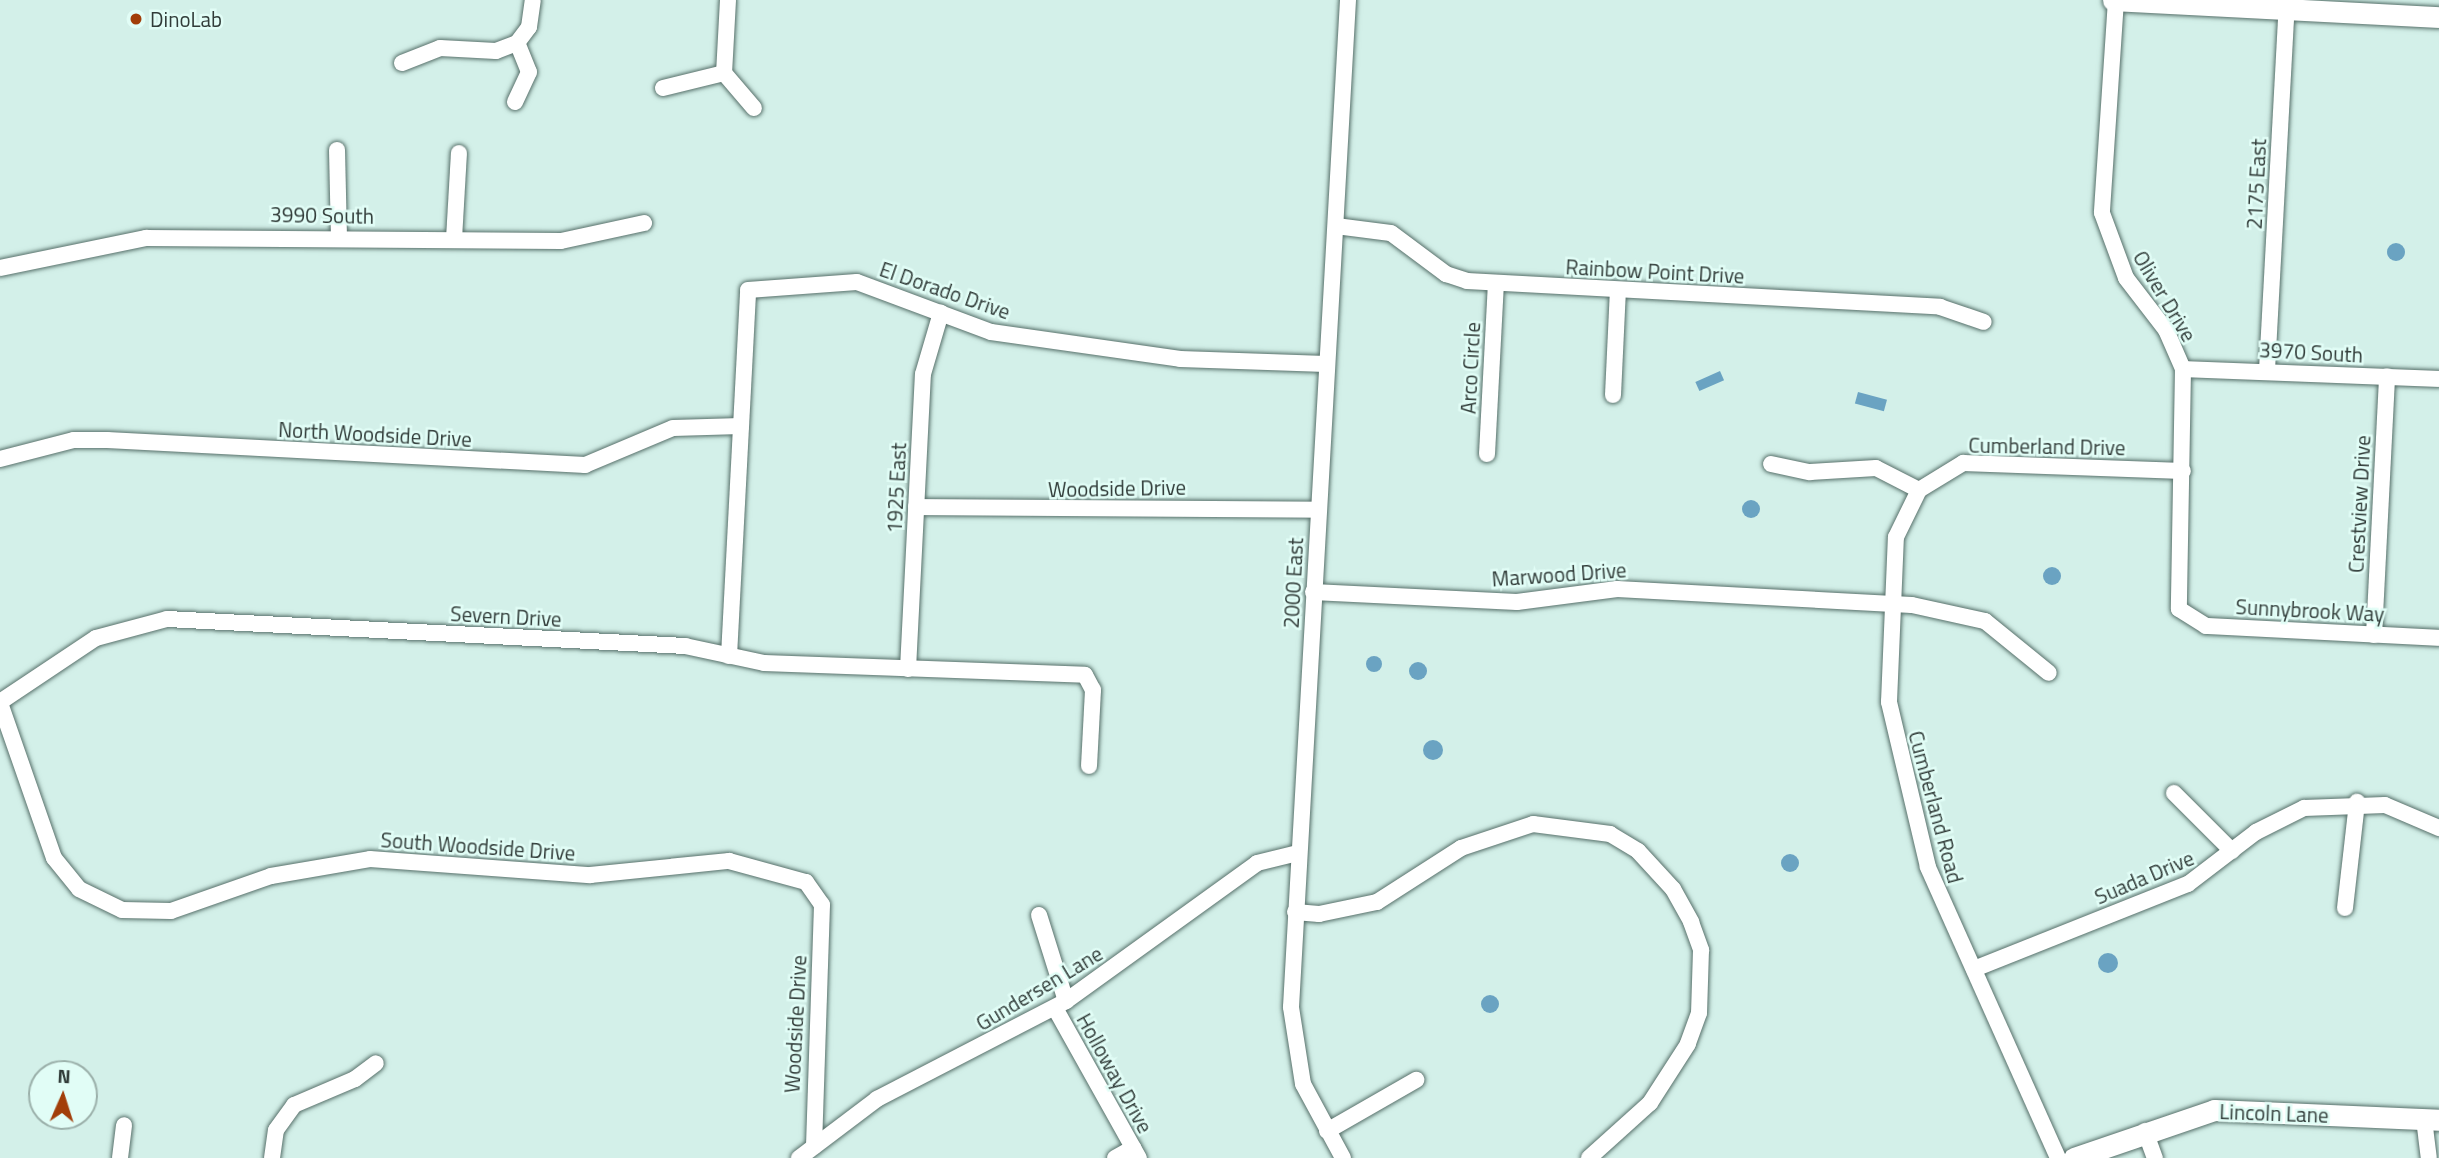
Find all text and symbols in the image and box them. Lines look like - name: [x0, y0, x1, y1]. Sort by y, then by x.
- place label: DinoLab: [150, 6, 222, 32]
- marker: DinoLab: [128, 11, 144, 27]
- street label: 2175 East: [2241, 138, 2271, 230]
- street label: 3990 South: [270, 201, 374, 229]
- street label: Oliver Drive: [2128, 246, 2202, 346]
- street label: Rainbow Point Drive: [1565, 254, 1745, 288]
- street label: El Dorado Drive: [876, 256, 1014, 324]
- street label: Arco Circle: [1455, 321, 1485, 415]
- street label: 3970 South: [2258, 337, 2364, 367]
- street label: North Woodside Drive: [278, 416, 472, 452]
- street label: Cumberland Drive: [1968, 432, 2126, 460]
- street label: Crestview Drive: [2343, 434, 2375, 574]
- street label: 1925 East: [881, 442, 911, 534]
- street label: Woodside Drive: [1048, 474, 1186, 502]
- street label: 2000 East: [1278, 537, 1308, 629]
- street label: Marwood Drive: [1491, 557, 1627, 591]
- street label: Sunnybrook Way: [2235, 594, 2385, 626]
- street label: Severn Drive: [450, 601, 562, 631]
- street label: Cumberland Road: [1904, 728, 1968, 886]
- street label: South Woodside Drive: [380, 827, 576, 865]
- street label: Suada Drive: [2091, 845, 2197, 909]
- street label: Gundersen Lane: [971, 940, 1107, 1036]
- street label: Woodside Drive: [779, 954, 811, 1094]
- street label: Holloway Drive: [1072, 1009, 1158, 1137]
- north arrow: [28, 1060, 98, 1130]
- text: N: [57, 1061, 71, 1090]
- street label: Lincoln Lane: [2219, 1099, 2329, 1127]

